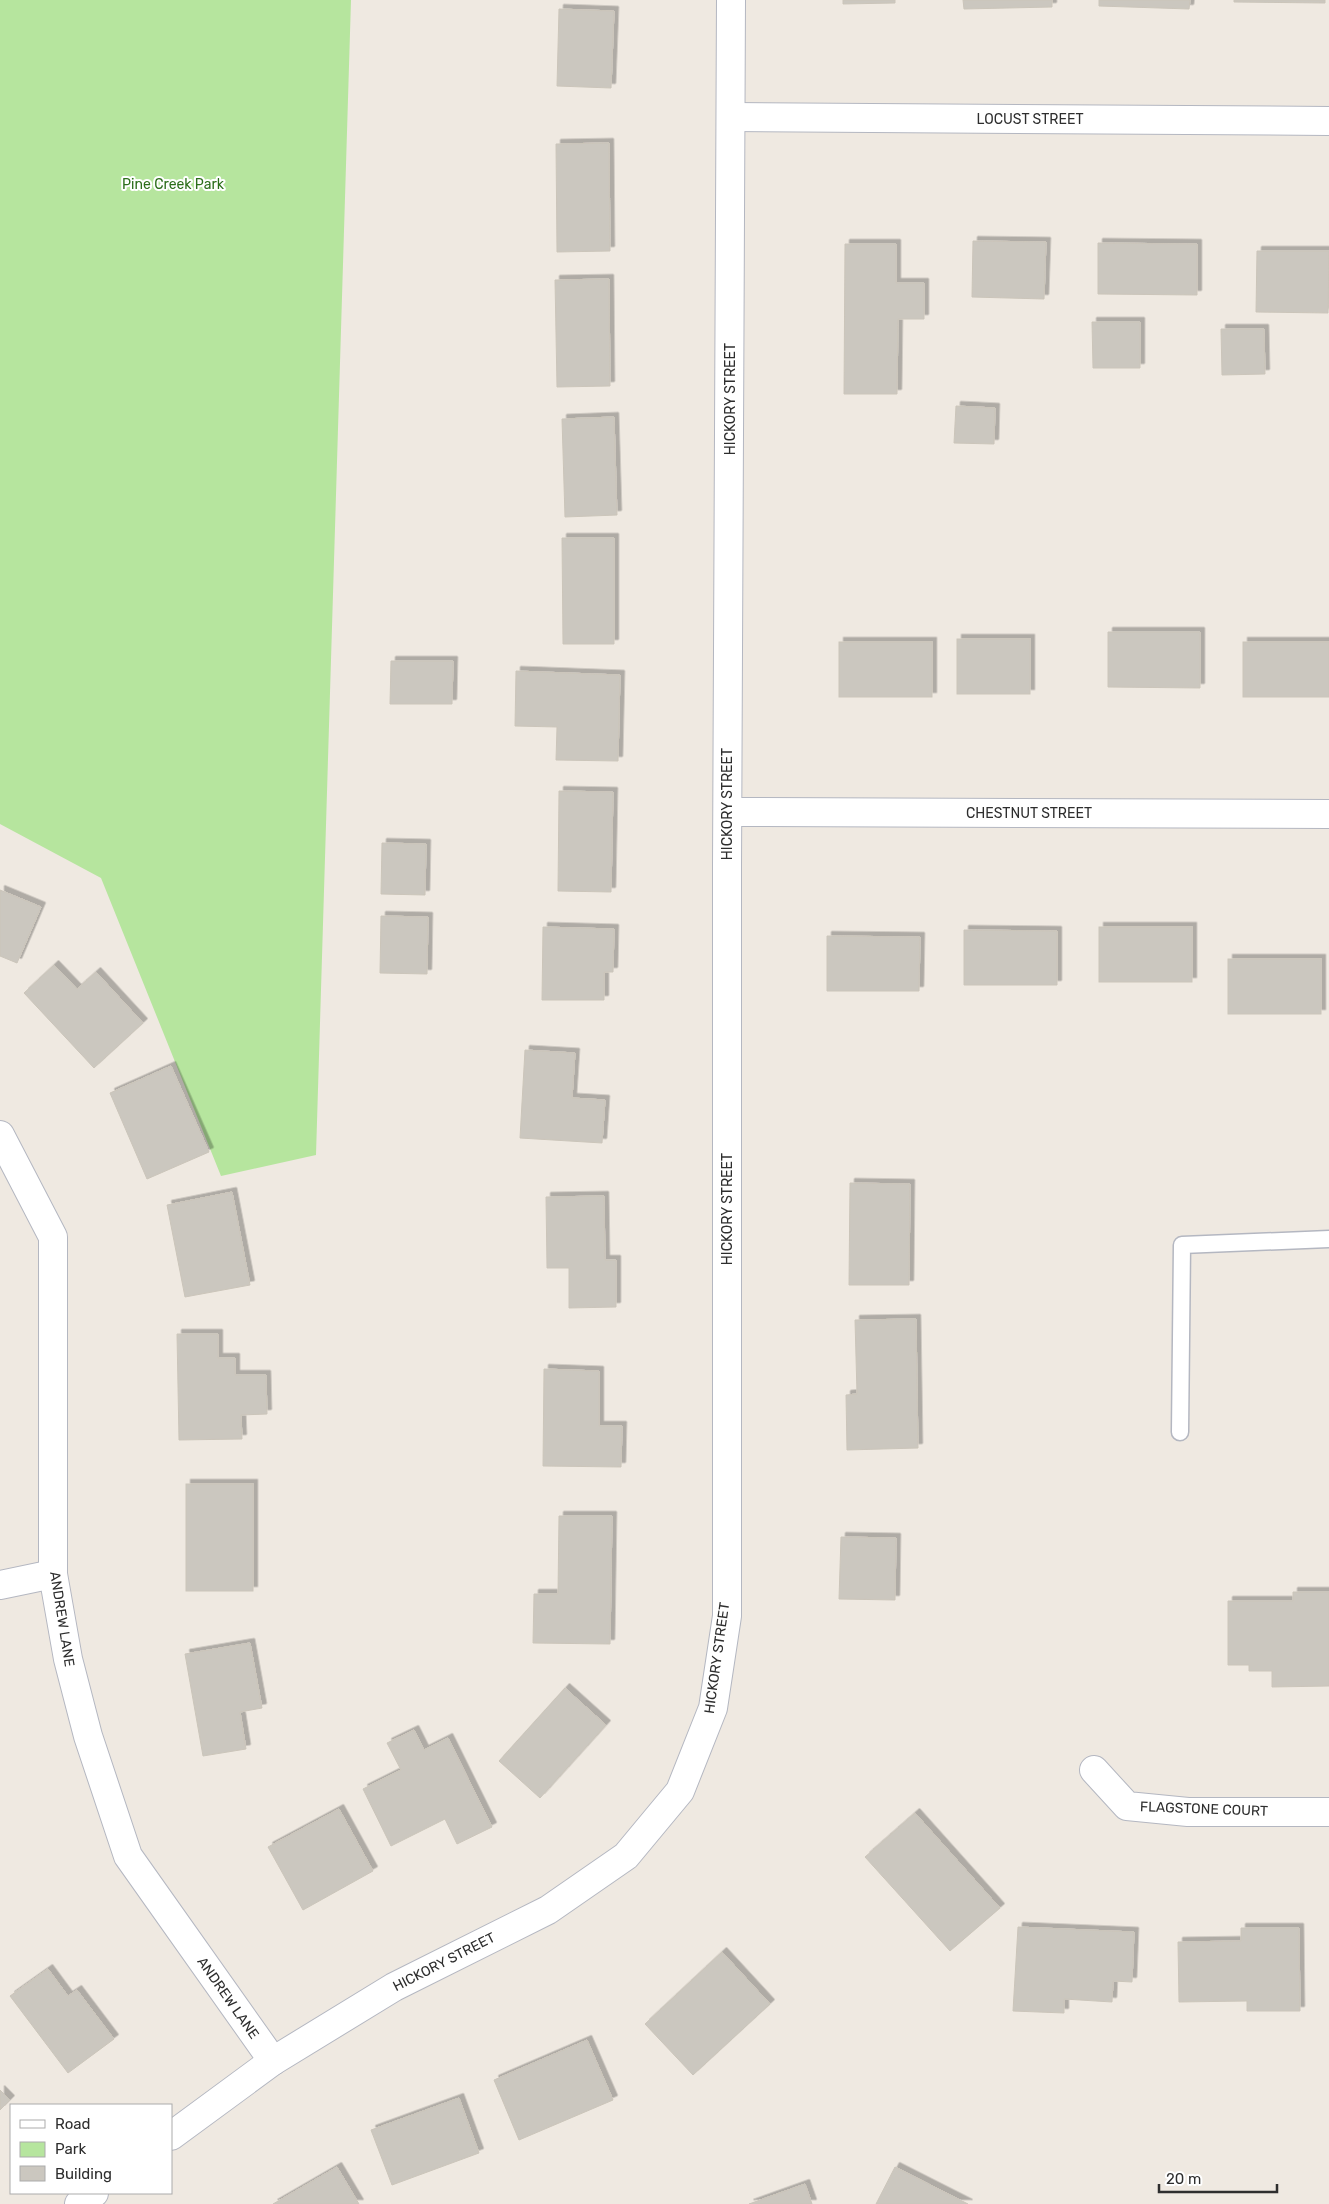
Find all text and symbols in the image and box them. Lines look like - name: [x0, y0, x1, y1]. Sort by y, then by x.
- street label: LOCUST STREET: [976, 111, 1084, 128]
- park label: Pine Creek Park: [122, 176, 225, 193]
- street label: HICKORY STREET: [722, 343, 739, 455]
- street label: HICKORY STREET: [719, 748, 736, 860]
- street label: CHESTNUT STREET: [966, 805, 1092, 822]
- street label: HICKORY STREET: [719, 1153, 736, 1265]
- street label: ANDREW LANE: [46, 1570, 78, 1668]
- street label: HICKORY STREET: [701, 1601, 733, 1715]
- street label: FLAGSTONE COURT: [1140, 1798, 1268, 1820]
- street label: HICKORY STREET: [390, 1929, 498, 1995]
- street label: ANDREW LANE: [193, 1954, 263, 2042]
- legend: [10, 2104, 172, 2194]
- text: Road: [55, 2115, 91, 2133]
- text: Park: [55, 2140, 86, 2158]
- scale bar: [1159, 2162, 1276, 2194]
- text: Building: [55, 2165, 112, 2183]
- text: 20 m: [1166, 2170, 1201, 2188]

